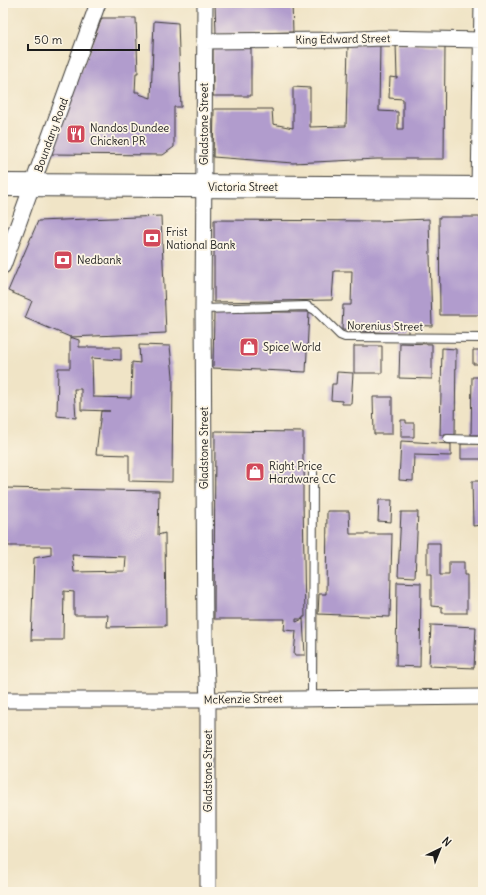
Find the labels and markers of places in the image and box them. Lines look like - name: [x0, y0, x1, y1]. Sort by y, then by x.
- place label: Nandos Dundee Chicken PR: [90, 121, 169, 148]
- restaurant icon: Nandos Dundee Chicken PR: [65, 123, 87, 145]
- place label: Frist National Bank: [166, 225, 236, 252]
- bank icon: Frist National Bank: [141, 227, 163, 249]
- bank icon: Nedbank: [52, 249, 74, 271]
- place label: Nedbank: [77, 253, 122, 267]
- shop icon: Spice World: [238, 336, 260, 358]
- place label: Spice World: [263, 340, 322, 354]
- place label: Right Price Hardware CC: [269, 459, 336, 486]
- shop icon: Right Price Hardware CC: [244, 461, 266, 483]

